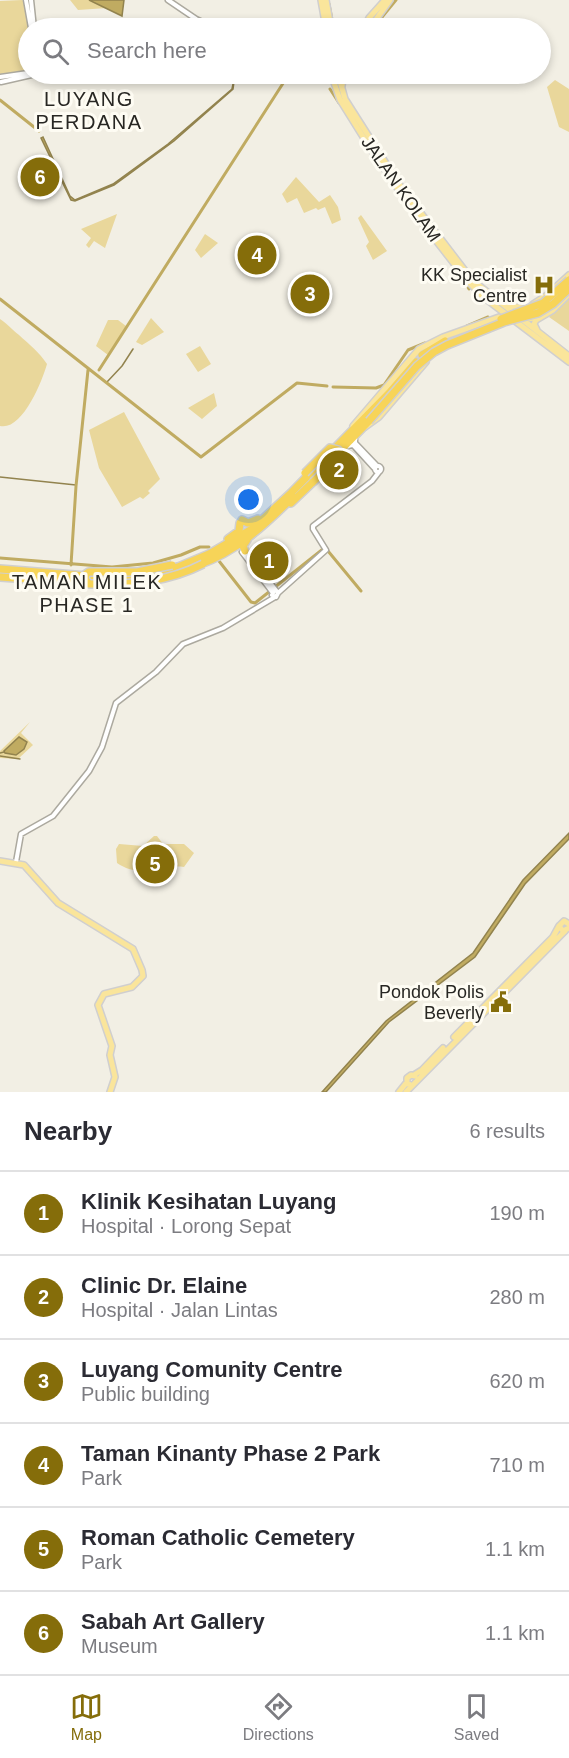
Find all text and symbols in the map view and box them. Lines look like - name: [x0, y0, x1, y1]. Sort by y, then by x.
- search box: [18, 18, 551, 84]
- icon: search: [39, 35, 72, 68]
- text: Search here: [87, 38, 207, 63]
- district label: LUYANG PERDANA: [35, 88, 143, 133]
- street label: JALAN KOLAM: [357, 132, 445, 246]
- pin: 6: [20, 154, 60, 200]
- pin: 4: [238, 232, 276, 278]
- place label: KK Specialist Centre: [421, 265, 527, 306]
- pin: 3: [290, 272, 330, 316]
- hospital icon: KK Specialist Centre: [532, 273, 556, 297]
- pin: 2: [320, 448, 358, 492]
- your location: [234, 485, 263, 514]
- pin: 1: [250, 538, 288, 584]
- district label: TAMAN MILEK PHASE 1: [12, 571, 162, 616]
- pin: 5: [136, 842, 174, 886]
- place label: Pondok Polis Beverly: [379, 982, 484, 1023]
- public building icon: Pondok Polis Beverly: [489, 990, 513, 1014]
- text: Nearby: [24, 1116, 112, 1146]
- text: 6 results: [469, 1120, 545, 1142]
- text: Klinik Kesihatan Luyang: [81, 1189, 337, 1214]
- text: 1: [38, 1202, 49, 1224]
- text: 190 m: [489, 1202, 545, 1224]
- text: Hospital · Lorong Sepat: [81, 1215, 291, 1237]
- text: Clinic Dr. Elaine: [81, 1273, 247, 1298]
- text: 2: [38, 1286, 49, 1308]
- text: 280 m: [489, 1286, 545, 1308]
- text: Hospital · Jalan Lintas: [81, 1299, 278, 1321]
- text: Luyang Comunity Centre: [81, 1357, 343, 1382]
- text: 3: [38, 1370, 49, 1392]
- text: 620 m: [489, 1370, 545, 1392]
- text: Public building: [81, 1383, 210, 1405]
- text: Taman Kinanty Phase 2 Park: [81, 1441, 380, 1466]
- text: 4: [38, 1454, 49, 1476]
- text: 710 m: [489, 1454, 545, 1476]
- text: Park: [81, 1467, 122, 1489]
- text: Roman Catholic Cemetery: [81, 1525, 355, 1550]
- text: 5: [38, 1538, 49, 1560]
- text: 1.1 km: [485, 1538, 545, 1560]
- text: Park: [81, 1551, 122, 1573]
- text: Sabah Art Gallery: [81, 1609, 265, 1634]
- text: 6: [38, 1622, 49, 1644]
- text: 1.1 km: [485, 1622, 545, 1644]
- text: Museum: [81, 1635, 158, 1657]
- tab: Map: [70, 1690, 103, 1744]
- tab: Directions: [243, 1690, 314, 1744]
- tab: Saved: [454, 1690, 499, 1744]

